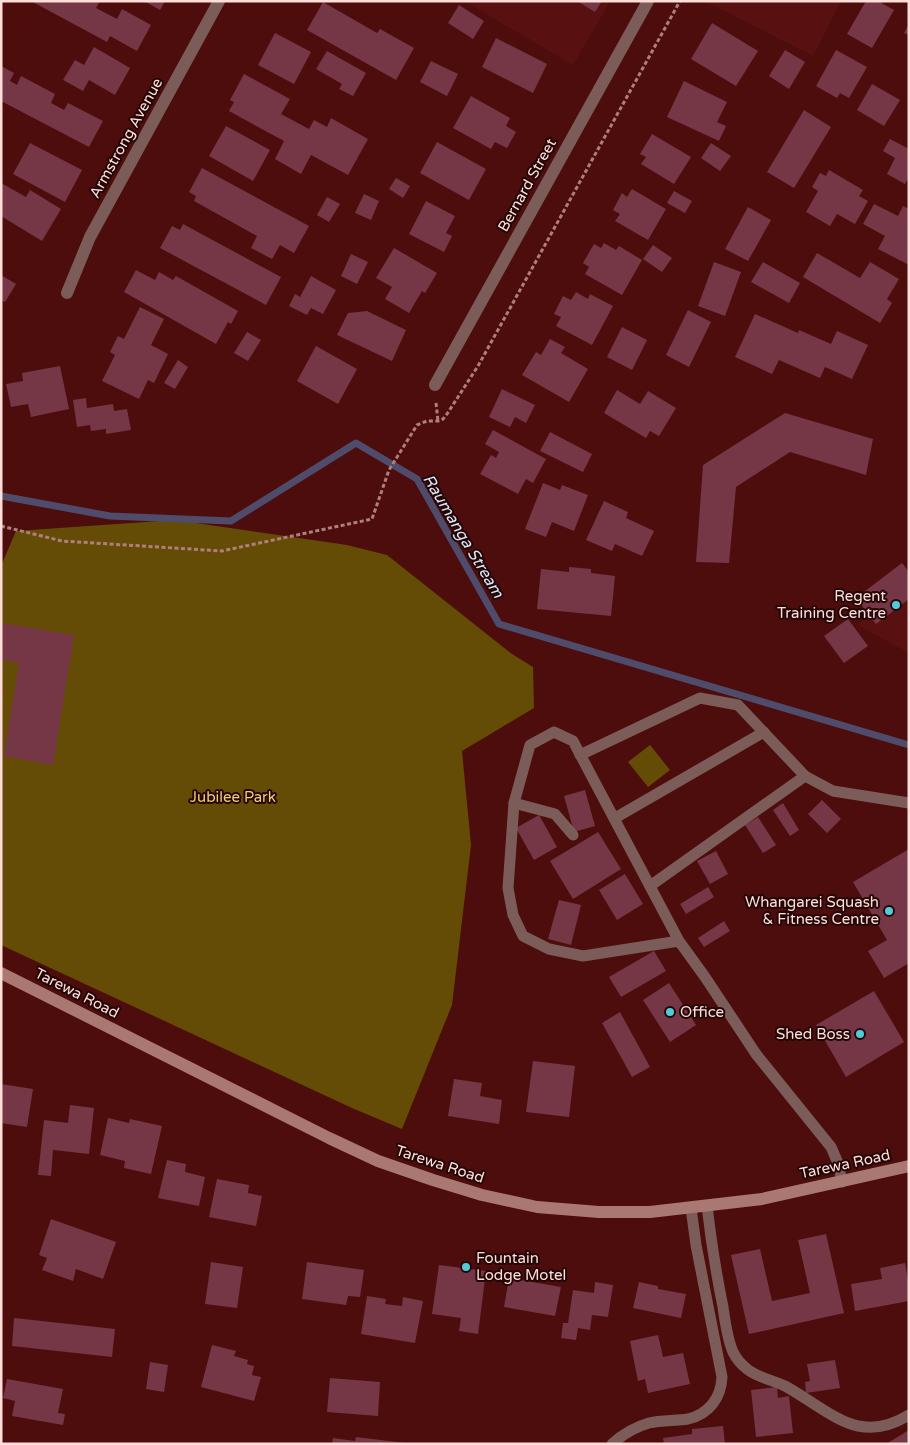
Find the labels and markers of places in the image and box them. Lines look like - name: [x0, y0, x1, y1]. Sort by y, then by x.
- place label: Regent Training Centre: [777, 587, 886, 622]
- marker: Regent Training Centre: [890, 599, 902, 611]
- place label: Whangarei Squash & Fitness Centre: [745, 893, 879, 928]
- marker: Whangarei Squash & Fitness Centre: [883, 905, 895, 917]
- place label: Office: [680, 1003, 724, 1021]
- marker: Office: [664, 1006, 676, 1018]
- place label: Shed Boss: [776, 1025, 850, 1043]
- marker: Shed Boss: [854, 1028, 866, 1040]
- place label: Fountain Lodge Motel: [476, 1249, 566, 1284]
- marker: Fountain Lodge Motel: [460, 1261, 472, 1273]

